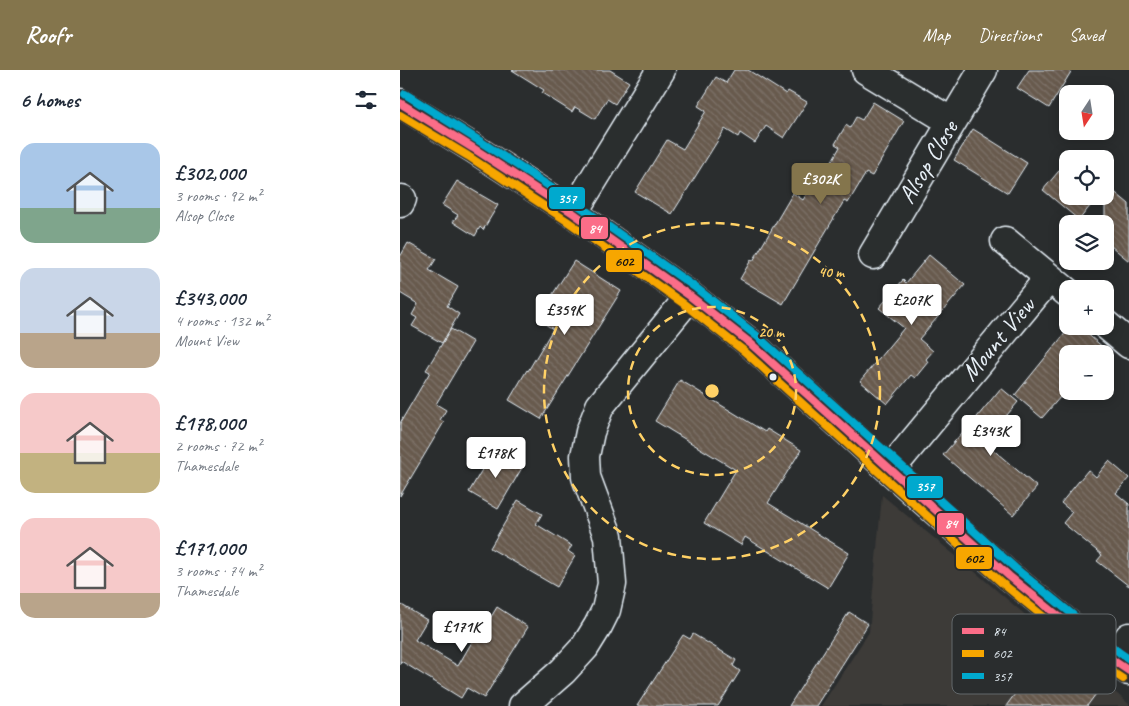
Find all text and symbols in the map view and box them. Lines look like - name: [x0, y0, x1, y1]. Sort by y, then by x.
- text: Roofr: [25, 20, 71, 50]
- text: Map: [923, 24, 950, 46]
- text: Directions: [978, 24, 1041, 46]
- text: Saved: [1069, 24, 1104, 46]
- north arrow: [1059, 85, 1114, 140]
- map controls: [1059, 85, 1114, 400]
- icon: filters: [352, 86, 380, 114]
- text: 6 homes: [20, 87, 80, 113]
- street label: Alsop Close: [891, 113, 966, 209]
- button: locate: [1059, 150, 1114, 205]
- text: £302,000: [175, 160, 245, 186]
- pin: £302K: [786, 162, 856, 205]
- icon: home: [60, 163, 120, 223]
- text: £302K: [803, 169, 839, 189]
- text: 3 rooms · 92 m²: [175, 186, 261, 206]
- line badge: 357: [548, 186, 586, 210]
- text: 357: [558, 190, 578, 207]
- text: Alsop Close: [175, 206, 233, 226]
- button: layers: [1059, 215, 1114, 270]
- line badge: 84: [580, 216, 609, 240]
- text: 84: [589, 220, 603, 237]
- line badge: 602: [605, 249, 643, 273]
- text: 602: [614, 253, 635, 270]
- text: 40 m: [818, 263, 845, 282]
- button: +: [1059, 280, 1114, 335]
- pin: £207K: [877, 284, 947, 326]
- text: £343,000: [175, 285, 245, 311]
- icon: home: [60, 288, 120, 348]
- street label: Mount View: [954, 289, 1044, 387]
- text: £207K: [894, 290, 930, 310]
- pin: £359K: [530, 294, 600, 336]
- text: £359K: [547, 300, 583, 320]
- text: 4 rooms · 132 m²: [175, 311, 269, 331]
- text: 20 m: [758, 323, 785, 342]
- text: Mount View: [175, 331, 239, 351]
- button: −: [1059, 345, 1114, 400]
- unlabelled marker: [768, 372, 778, 382]
- centre of rings: [703, 382, 721, 400]
- text: £178,000: [175, 410, 245, 436]
- icon: home: [60, 413, 120, 473]
- pin: £343K: [956, 414, 1026, 457]
- text: £343K: [973, 421, 1009, 441]
- text: 2 rooms · 72 m²: [175, 436, 261, 456]
- pin: £178K: [461, 436, 531, 479]
- text: £178K: [478, 443, 514, 463]
- text: Thamesdale: [175, 456, 238, 476]
- line badge: 357: [906, 475, 944, 499]
- text: 357: [916, 478, 936, 495]
- line badge: 84: [936, 512, 965, 536]
- text: 84: [945, 515, 959, 532]
- text: £171,000: [175, 535, 245, 561]
- icon: home: [60, 538, 120, 598]
- line badge: 602: [955, 546, 993, 570]
- text: 602: [964, 550, 985, 567]
- text: 3 rooms · 74 m²: [175, 561, 261, 581]
- text: Thamesdale: [175, 581, 238, 601]
- pin: £171K: [427, 610, 497, 653]
- legend: [952, 614, 1116, 694]
- text: £171K: [444, 617, 480, 637]
- text: 84: [993, 623, 1007, 640]
- text: 602: [993, 645, 1014, 662]
- text: 357: [993, 668, 1013, 685]

